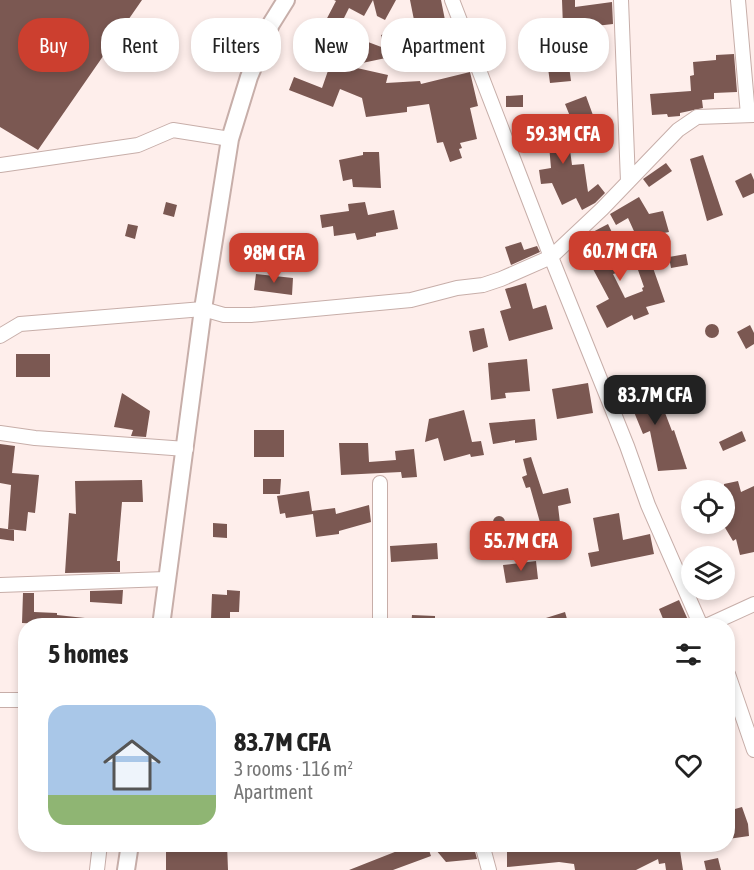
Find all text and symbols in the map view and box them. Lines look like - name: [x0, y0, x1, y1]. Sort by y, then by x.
- chip: Buy: [18, 18, 89, 72]
- chip: Rent: [101, 18, 179, 72]
- chip: Filters: [191, 18, 281, 72]
- chip: New: [293, 18, 369, 72]
- chip: Apartment: [381, 18, 506, 72]
- chip: House: [518, 18, 609, 72]
- pin: 59.3M CFA: [494, 114, 632, 165]
- text: 59.3M CFA: [526, 122, 600, 145]
- pin: 60.7M CFA: [551, 231, 689, 282]
- pin: 98M CFA: [219, 233, 329, 284]
- text: 60.7M CFA: [583, 239, 657, 262]
- text: 98M CFA: [243, 241, 305, 264]
- pin: 83.7M CFA: [586, 375, 724, 426]
- text: 83.7M CFA: [618, 383, 692, 406]
- map controls: [681, 480, 735, 600]
- button: locate: [681, 480, 735, 534]
- pin: 55.7M CFA: [452, 521, 590, 572]
- text: 55.7M CFA: [484, 529, 558, 552]
- button: layers: [681, 546, 735, 600]
- icon: filters: [672, 638, 705, 671]
- text: 5 homes: [48, 639, 128, 669]
- text: 83.7M CFA: [234, 727, 331, 757]
- icon: home: [96, 729, 168, 801]
- icon: heart: [672, 749, 705, 782]
- text: 3 rooms · 116 m²: [234, 757, 353, 780]
- text: Apartment: [234, 780, 313, 803]

